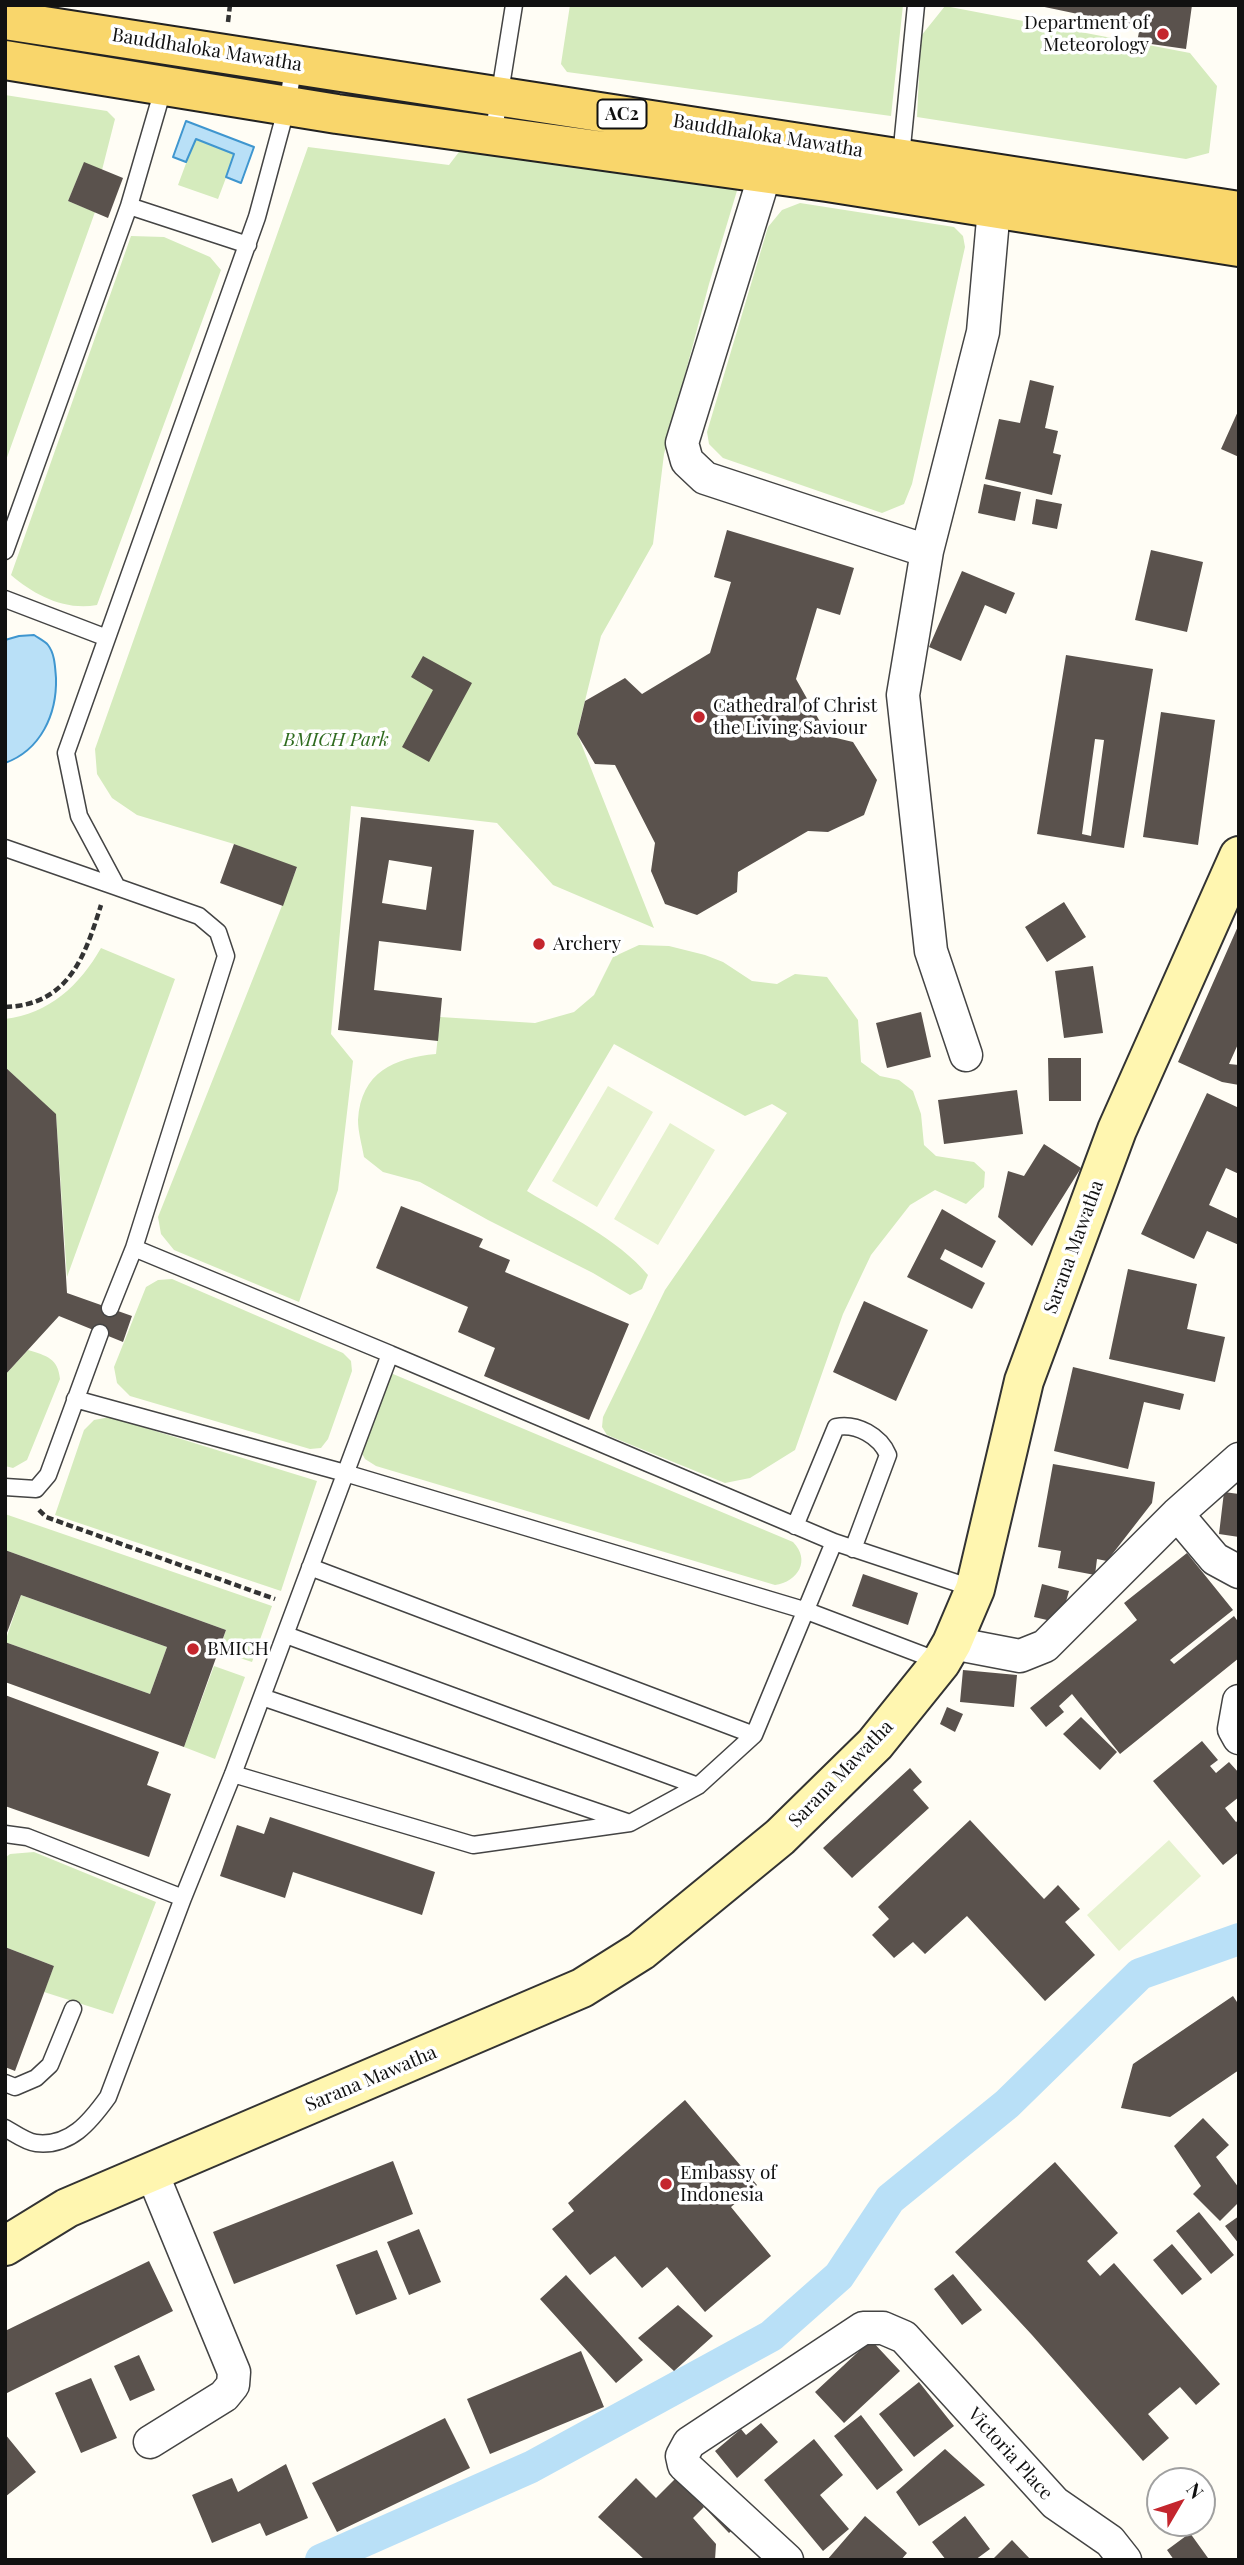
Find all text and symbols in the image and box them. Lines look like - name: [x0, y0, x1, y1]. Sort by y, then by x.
- place label: Department of Meteorology: [1024, 12, 1149, 56]
- street label: Bauddhaloka Mawatha: [110, 24, 304, 76]
- marker: Department of Meteorology: [1155, 26, 1171, 42]
- road number: AC2: [598, 100, 646, 128]
- street label: Bauddhaloka Mawatha: [671, 110, 865, 162]
- place label: Cathedral of Christ the Living Saviour: [713, 695, 877, 739]
- marker: Cathedral of Christ the Living Saviour: [691, 709, 707, 725]
- park label: BMICH Park: [283, 729, 389, 751]
- place label: Archery: [553, 933, 621, 955]
- marker: Archery: [531, 936, 547, 952]
- street label: Sarana Mawatha: [1039, 1177, 1109, 1317]
- place label: BMICH: [207, 1638, 269, 1660]
- marker: BMICH: [185, 1641, 201, 1657]
- street label: Sarana Mawatha: [784, 1716, 898, 1832]
- street label: Sarana Mawatha: [302, 2041, 440, 2117]
- place label: Embassy of Indonesia: [680, 2162, 777, 2206]
- marker: Embassy of Indonesia: [658, 2176, 674, 2192]
- street label: Victoria Place: [963, 2403, 1057, 2505]
- north arrow: [1146, 2467, 1216, 2537]
- text: N: [1181, 2477, 1210, 2504]

